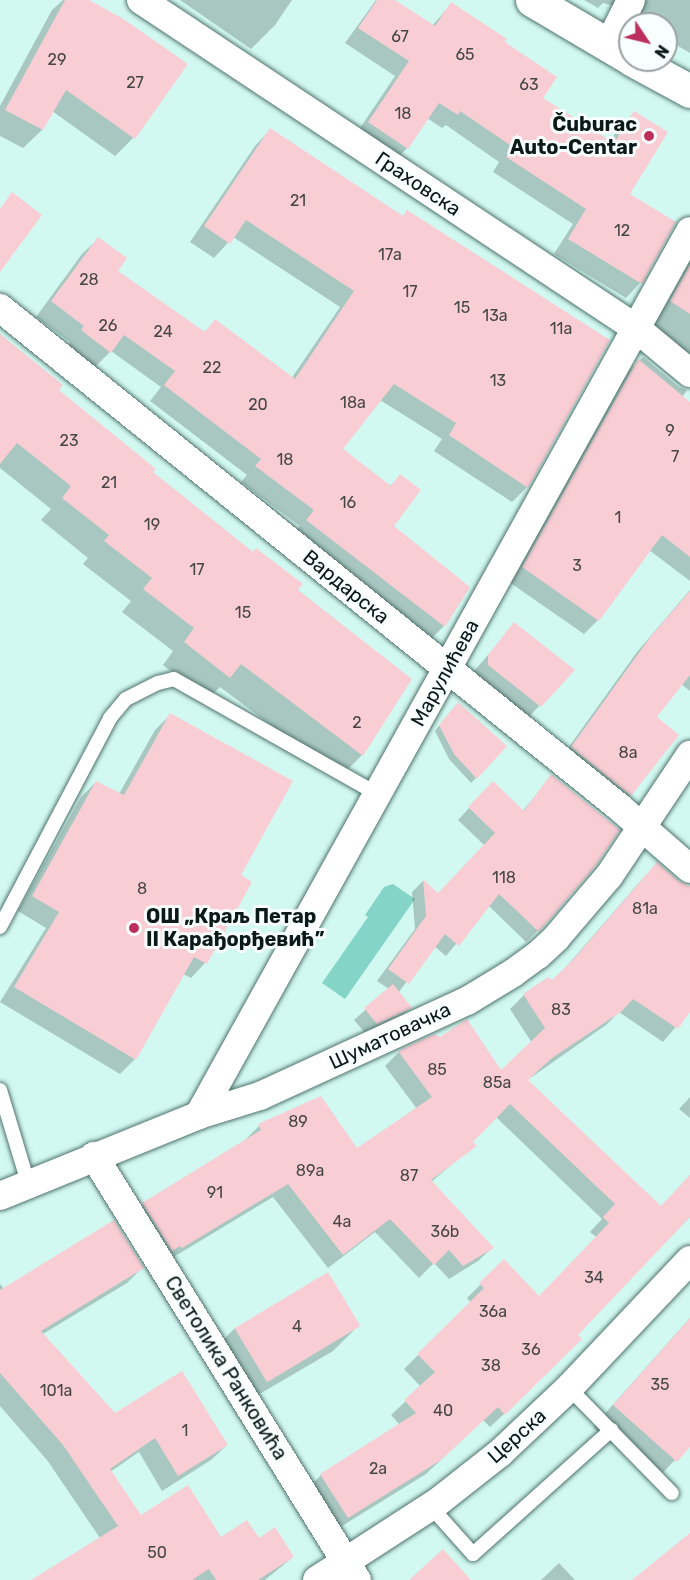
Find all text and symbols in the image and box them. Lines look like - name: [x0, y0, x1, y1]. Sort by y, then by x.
- north arrow: [618, 12, 678, 72]
- house number: 67: [391, 27, 409, 47]
- text: N: [650, 41, 673, 62]
- house number: 65: [455, 45, 475, 65]
- house number: 29: [48, 50, 66, 70]
- house number: 27: [126, 73, 144, 93]
- house number: 63: [519, 75, 539, 95]
- house number: 18: [394, 104, 412, 124]
- place label: Čuburac Auto-Centar: [510, 112, 637, 159]
- marker: Čuburac Auto-Centar: [642, 129, 656, 143]
- street label: Граховска: [371, 147, 465, 221]
- house number: 21: [290, 191, 306, 211]
- house number: 12: [614, 221, 630, 241]
- house number: 17a: [378, 245, 402, 265]
- house number: 28: [79, 270, 99, 290]
- house number: 17: [402, 282, 418, 302]
- house number: 15: [454, 298, 470, 318]
- house number: 13a: [482, 306, 508, 326]
- house number: 26: [98, 316, 118, 336]
- house number: 11a: [550, 319, 572, 339]
- house number: 24: [153, 322, 173, 342]
- house number: 22: [203, 358, 221, 378]
- house number: 13: [490, 371, 506, 391]
- house number: 18a: [340, 393, 366, 413]
- house number: 20: [248, 395, 268, 415]
- house number: 9: [665, 421, 675, 441]
- house number: 23: [59, 431, 79, 451]
- house number: 7: [671, 447, 679, 467]
- house number: 18: [276, 450, 294, 470]
- house number: 21: [101, 473, 117, 493]
- house number: 16: [340, 493, 356, 513]
- house number: 1: [615, 508, 621, 528]
- house number: 19: [144, 515, 160, 535]
- street label: Вардарска: [298, 545, 394, 629]
- house number: 3: [572, 556, 582, 576]
- house number: 17: [189, 560, 205, 580]
- house number: 15: [235, 603, 251, 623]
- street label: Марулићева: [406, 615, 484, 731]
- house number: 2: [352, 713, 362, 733]
- house number: 8a: [618, 743, 638, 763]
- house number: 118: [492, 868, 516, 888]
- house number: 8: [137, 879, 147, 899]
- house number: 81a: [632, 899, 658, 919]
- place label: ОШ „Краљ Петар II Карађорђевић”: [146, 904, 324, 951]
- marker: ОШ „Краљ Петар II Карађорђевић”: [127, 921, 141, 935]
- street label: Шуматовачка: [325, 997, 455, 1075]
- house number: 83: [551, 1000, 571, 1020]
- house number: 85: [427, 1060, 447, 1080]
- house number: 85a: [483, 1073, 511, 1093]
- house number: 89: [288, 1112, 308, 1132]
- house number: 89a: [296, 1161, 324, 1181]
- house number: 87: [400, 1166, 418, 1186]
- house number: 91: [207, 1183, 223, 1203]
- house number: 4a: [333, 1212, 351, 1232]
- house number: 36b: [431, 1222, 459, 1242]
- house number: 34: [584, 1268, 604, 1288]
- street label: Светолика Ранковића: [160, 1272, 292, 1464]
- house number: 36a: [479, 1302, 507, 1322]
- house number: 4: [292, 1317, 302, 1337]
- house number: 36: [521, 1340, 541, 1360]
- house number: 38: [481, 1356, 501, 1376]
- house number: 35: [650, 1375, 670, 1395]
- house number: 101a: [40, 1381, 72, 1401]
- house number: 40: [433, 1401, 453, 1421]
- street label: Церска: [483, 1403, 551, 1469]
- house number: 1: [182, 1421, 188, 1441]
- house number: 2a: [369, 1459, 387, 1479]
- house number: 50: [147, 1543, 167, 1563]

